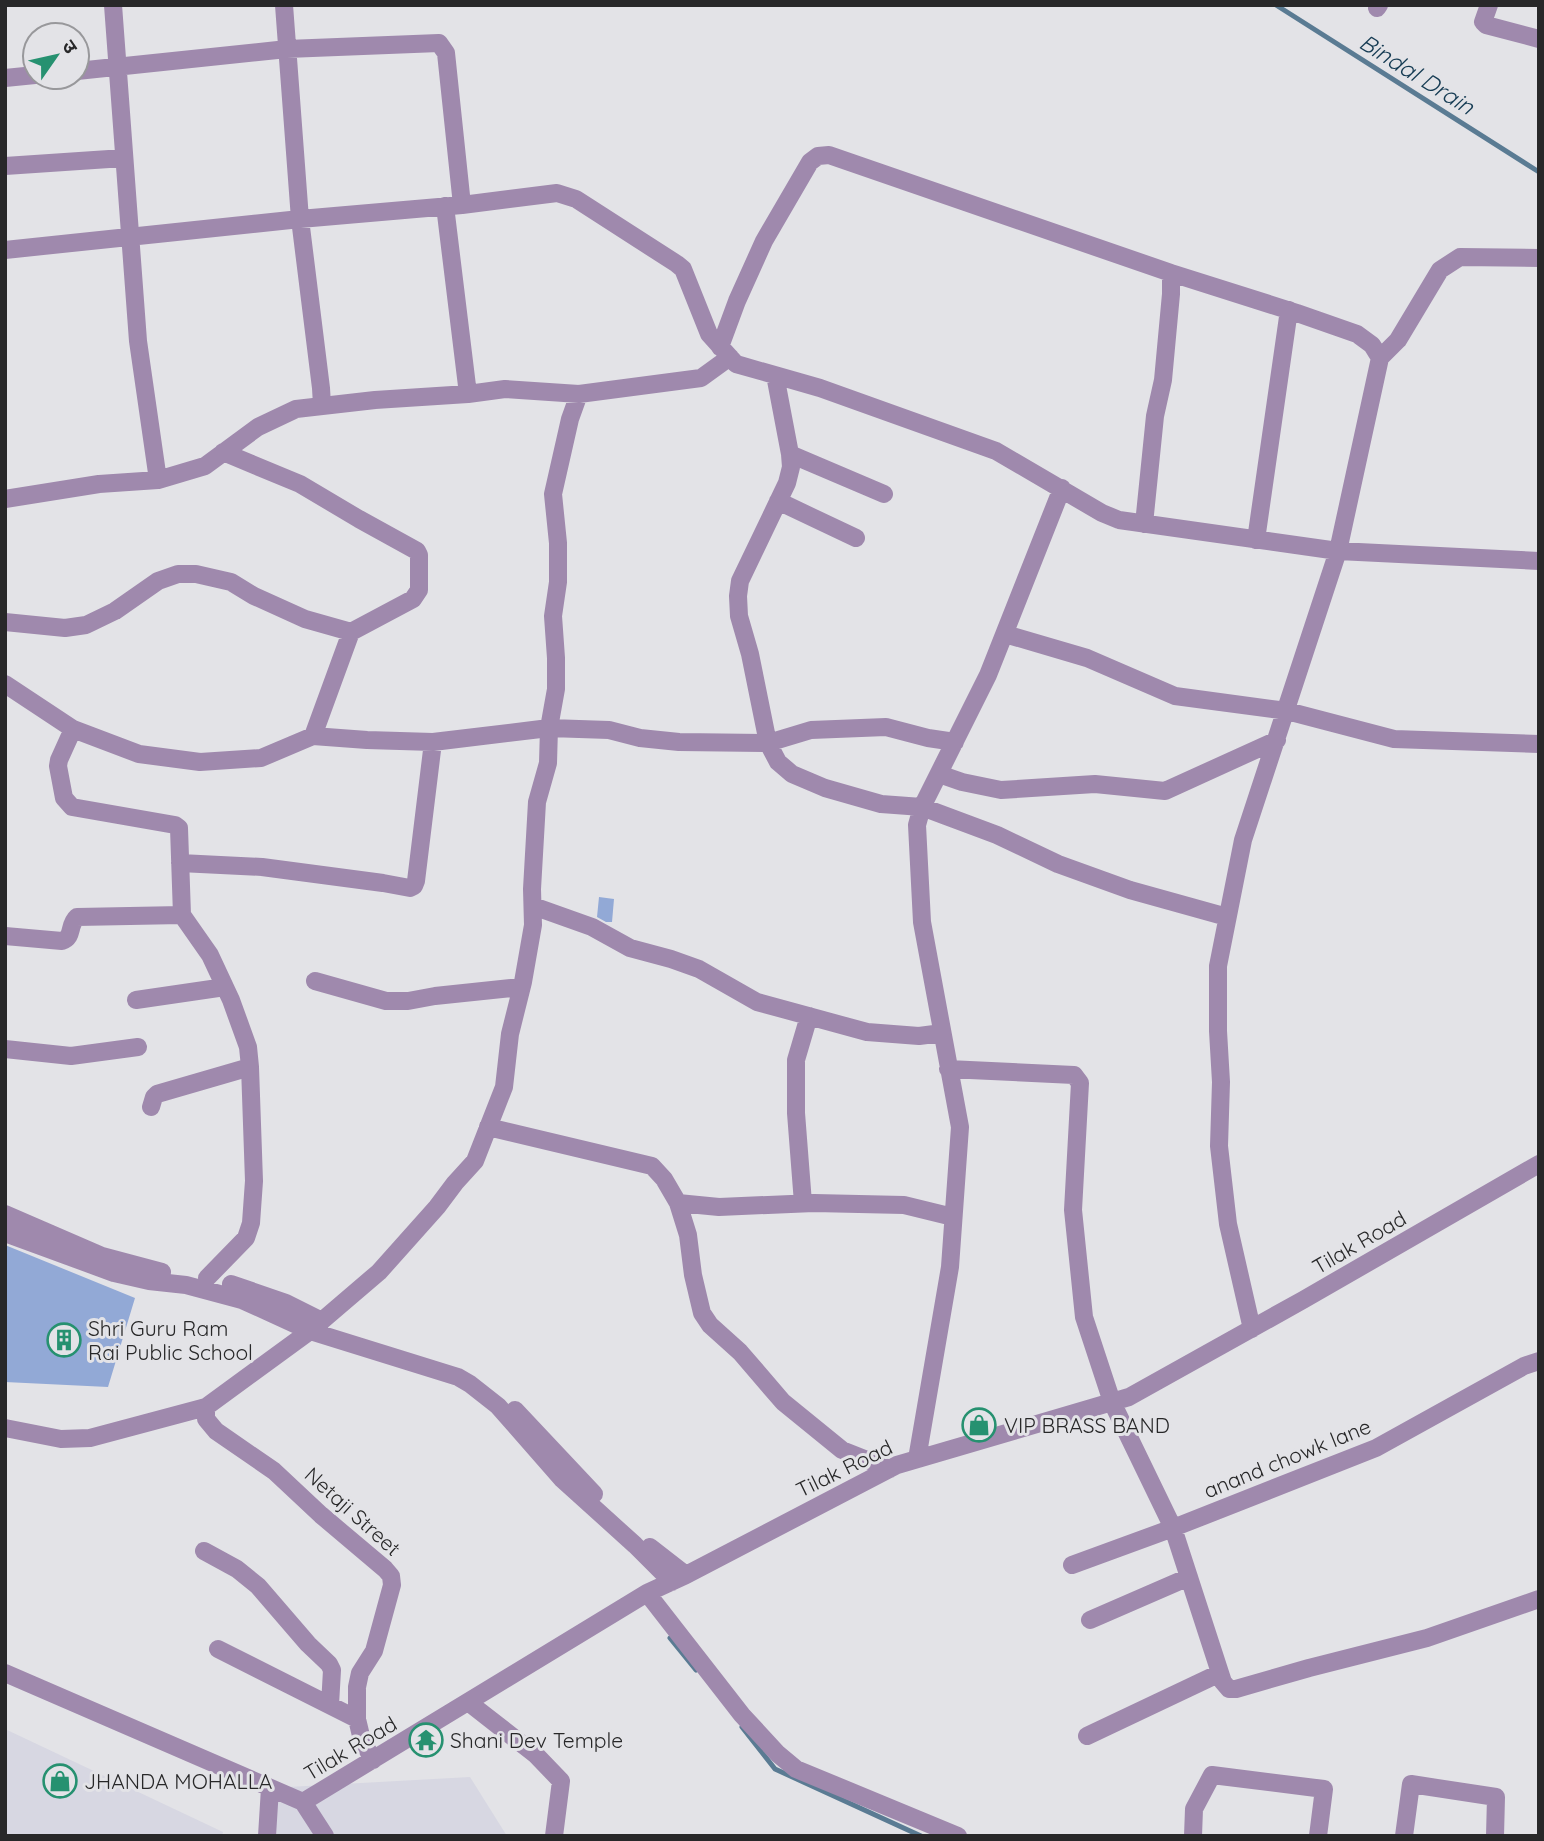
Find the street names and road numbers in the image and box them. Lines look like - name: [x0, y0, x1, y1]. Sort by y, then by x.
- street label: Tilak Road: [1308, 1205, 1410, 1279]
- street label: anand chowk lane: [1200, 1413, 1374, 1503]
- street label: Tilak Road: [792, 1434, 896, 1502]
- street label: Netaji Street: [300, 1461, 406, 1561]
- street label: Tilak Road: [299, 1710, 401, 1786]

